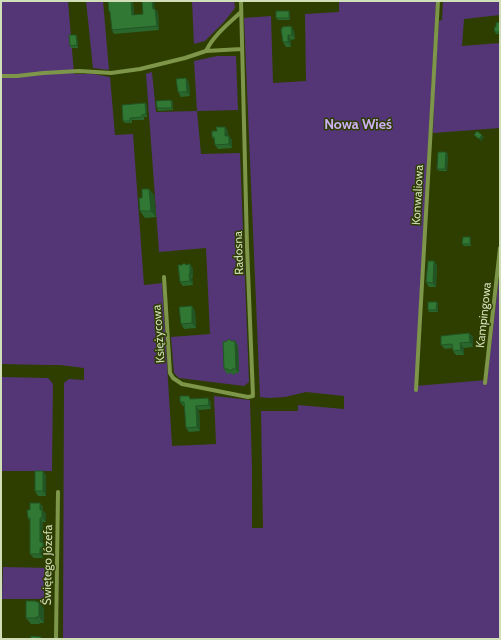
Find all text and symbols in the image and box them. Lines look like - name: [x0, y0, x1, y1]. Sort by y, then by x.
- district label: Nowa Wieś: [324, 115, 392, 133]
- street label: Konwaliowa: [408, 164, 426, 226]
- street label: Radosna: [230, 231, 246, 275]
- street label: Kampingowa: [472, 281, 494, 349]
- street label: Księżycowa: [148, 304, 168, 364]
- street label: Świętego Józefa: [39, 524, 55, 605]

